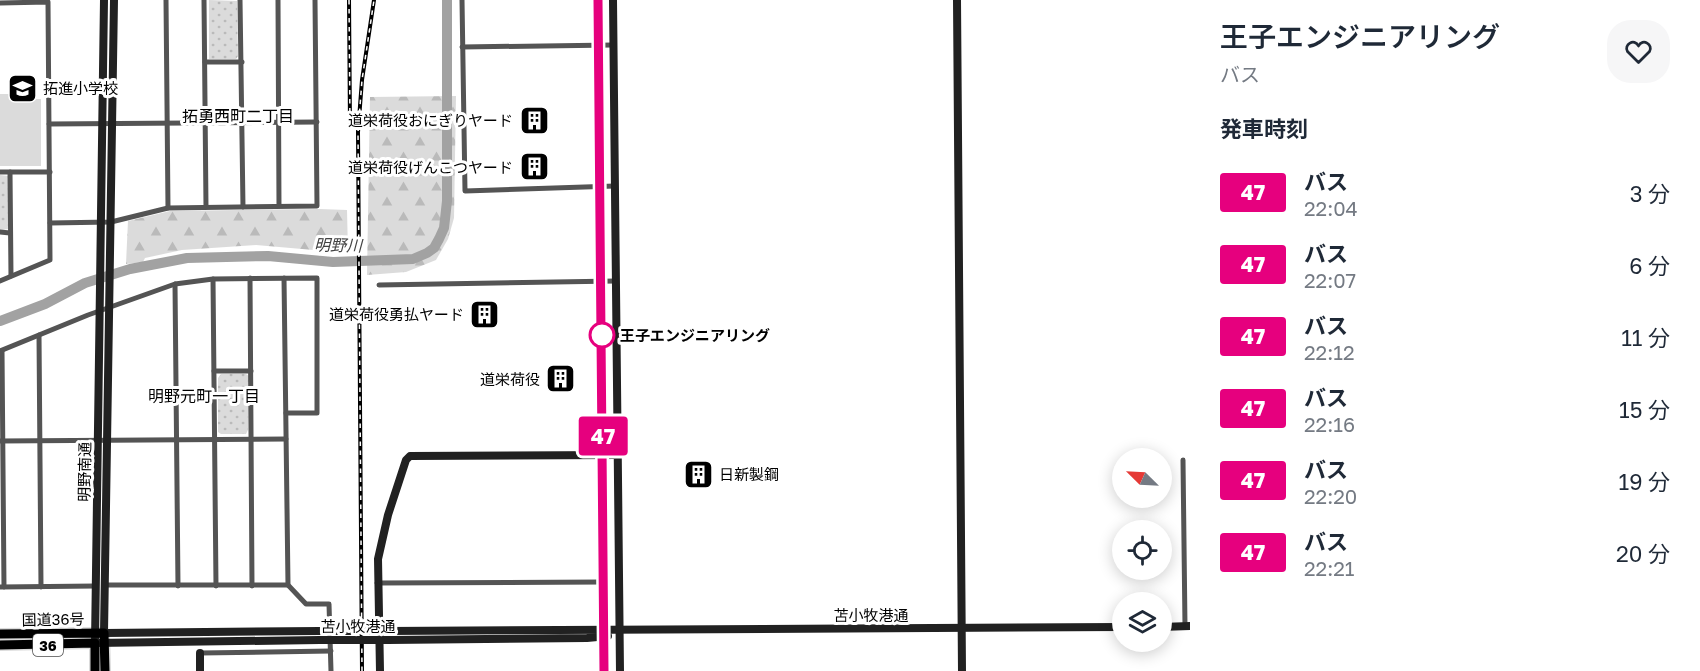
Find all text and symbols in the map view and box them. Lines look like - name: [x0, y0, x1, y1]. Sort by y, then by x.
- text: 王子エンジニアリング: [1220, 20, 1500, 53]
- button: heart: [1607, 20, 1670, 83]
- text: バス: [1220, 62, 1260, 86]
- school or university icon: 拓進小学校: [6, 72, 38, 104]
- place label: 拓進小学校: [43, 79, 118, 97]
- building icon: 道栄荷役おにぎりヤード: [518, 104, 550, 136]
- district label: 拓勇西町二丁目: [182, 106, 294, 126]
- place label: 道栄荷役おにぎりヤード: [348, 111, 513, 129]
- text: 発車時刻: [1220, 115, 1308, 142]
- building icon: 道栄荷役げんこつヤード: [518, 151, 550, 183]
- place label: 道栄荷役げんこつヤード: [348, 158, 513, 176]
- text: バス: [1304, 168, 1348, 195]
- text: 47: [1241, 179, 1265, 205]
- text: 3 分: [1630, 180, 1670, 207]
- text: 22:04: [1304, 196, 1358, 220]
- water label: 明野川: [314, 235, 364, 255]
- text: バス: [1304, 240, 1348, 267]
- text: 47: [1241, 251, 1265, 277]
- text: 6 分: [1629, 252, 1670, 279]
- text: 22:07: [1304, 268, 1356, 292]
- building icon: 道栄荷役勇払ヤード: [469, 298, 501, 330]
- place label: 道栄荷役勇払ヤード: [329, 305, 464, 323]
- text: バス: [1304, 312, 1348, 339]
- marker: 王子エンジニアリング: [589, 322, 615, 348]
- text: 47: [1241, 323, 1265, 349]
- text: 11 分: [1621, 324, 1670, 351]
- place label: 王子エンジニアリング: [620, 326, 770, 344]
- text: 22:12: [1304, 340, 1355, 364]
- building icon: 道栄荷役: [545, 363, 577, 395]
- place label: 道栄荷役: [480, 370, 540, 388]
- text: バス: [1304, 384, 1348, 411]
- district label: 明野元町一丁目: [148, 386, 260, 406]
- text: 47: [1241, 395, 1265, 421]
- text: 15 分: [1619, 396, 1670, 423]
- text: 22:16: [1304, 412, 1355, 436]
- line badge: 47: [576, 416, 630, 456]
- text: 47: [591, 423, 615, 449]
- street label: 明野南通: [74, 442, 94, 502]
- north arrow: [1112, 448, 1172, 508]
- map controls: [1112, 448, 1172, 652]
- text: バス: [1304, 456, 1348, 483]
- building icon: 日新製鋼: [682, 458, 714, 490]
- place label: 日新製鋼: [719, 465, 779, 483]
- text: 47: [1241, 467, 1265, 493]
- text: 19 分: [1619, 468, 1670, 495]
- text: 22:20: [1304, 484, 1357, 508]
- button: locate: [1112, 520, 1172, 580]
- text: バス: [1304, 528, 1348, 555]
- text: 47: [1241, 539, 1265, 565]
- text: 20 分: [1616, 540, 1670, 567]
- text: 22:21: [1304, 556, 1355, 580]
- button: layers: [1112, 592, 1172, 652]
- street label: 苫小牧港通: [833, 606, 909, 624]
- street label: 国道36号: [21, 609, 85, 629]
- street label: 苫小牧港通: [320, 617, 396, 635]
- road number: 36: [33, 634, 63, 656]

